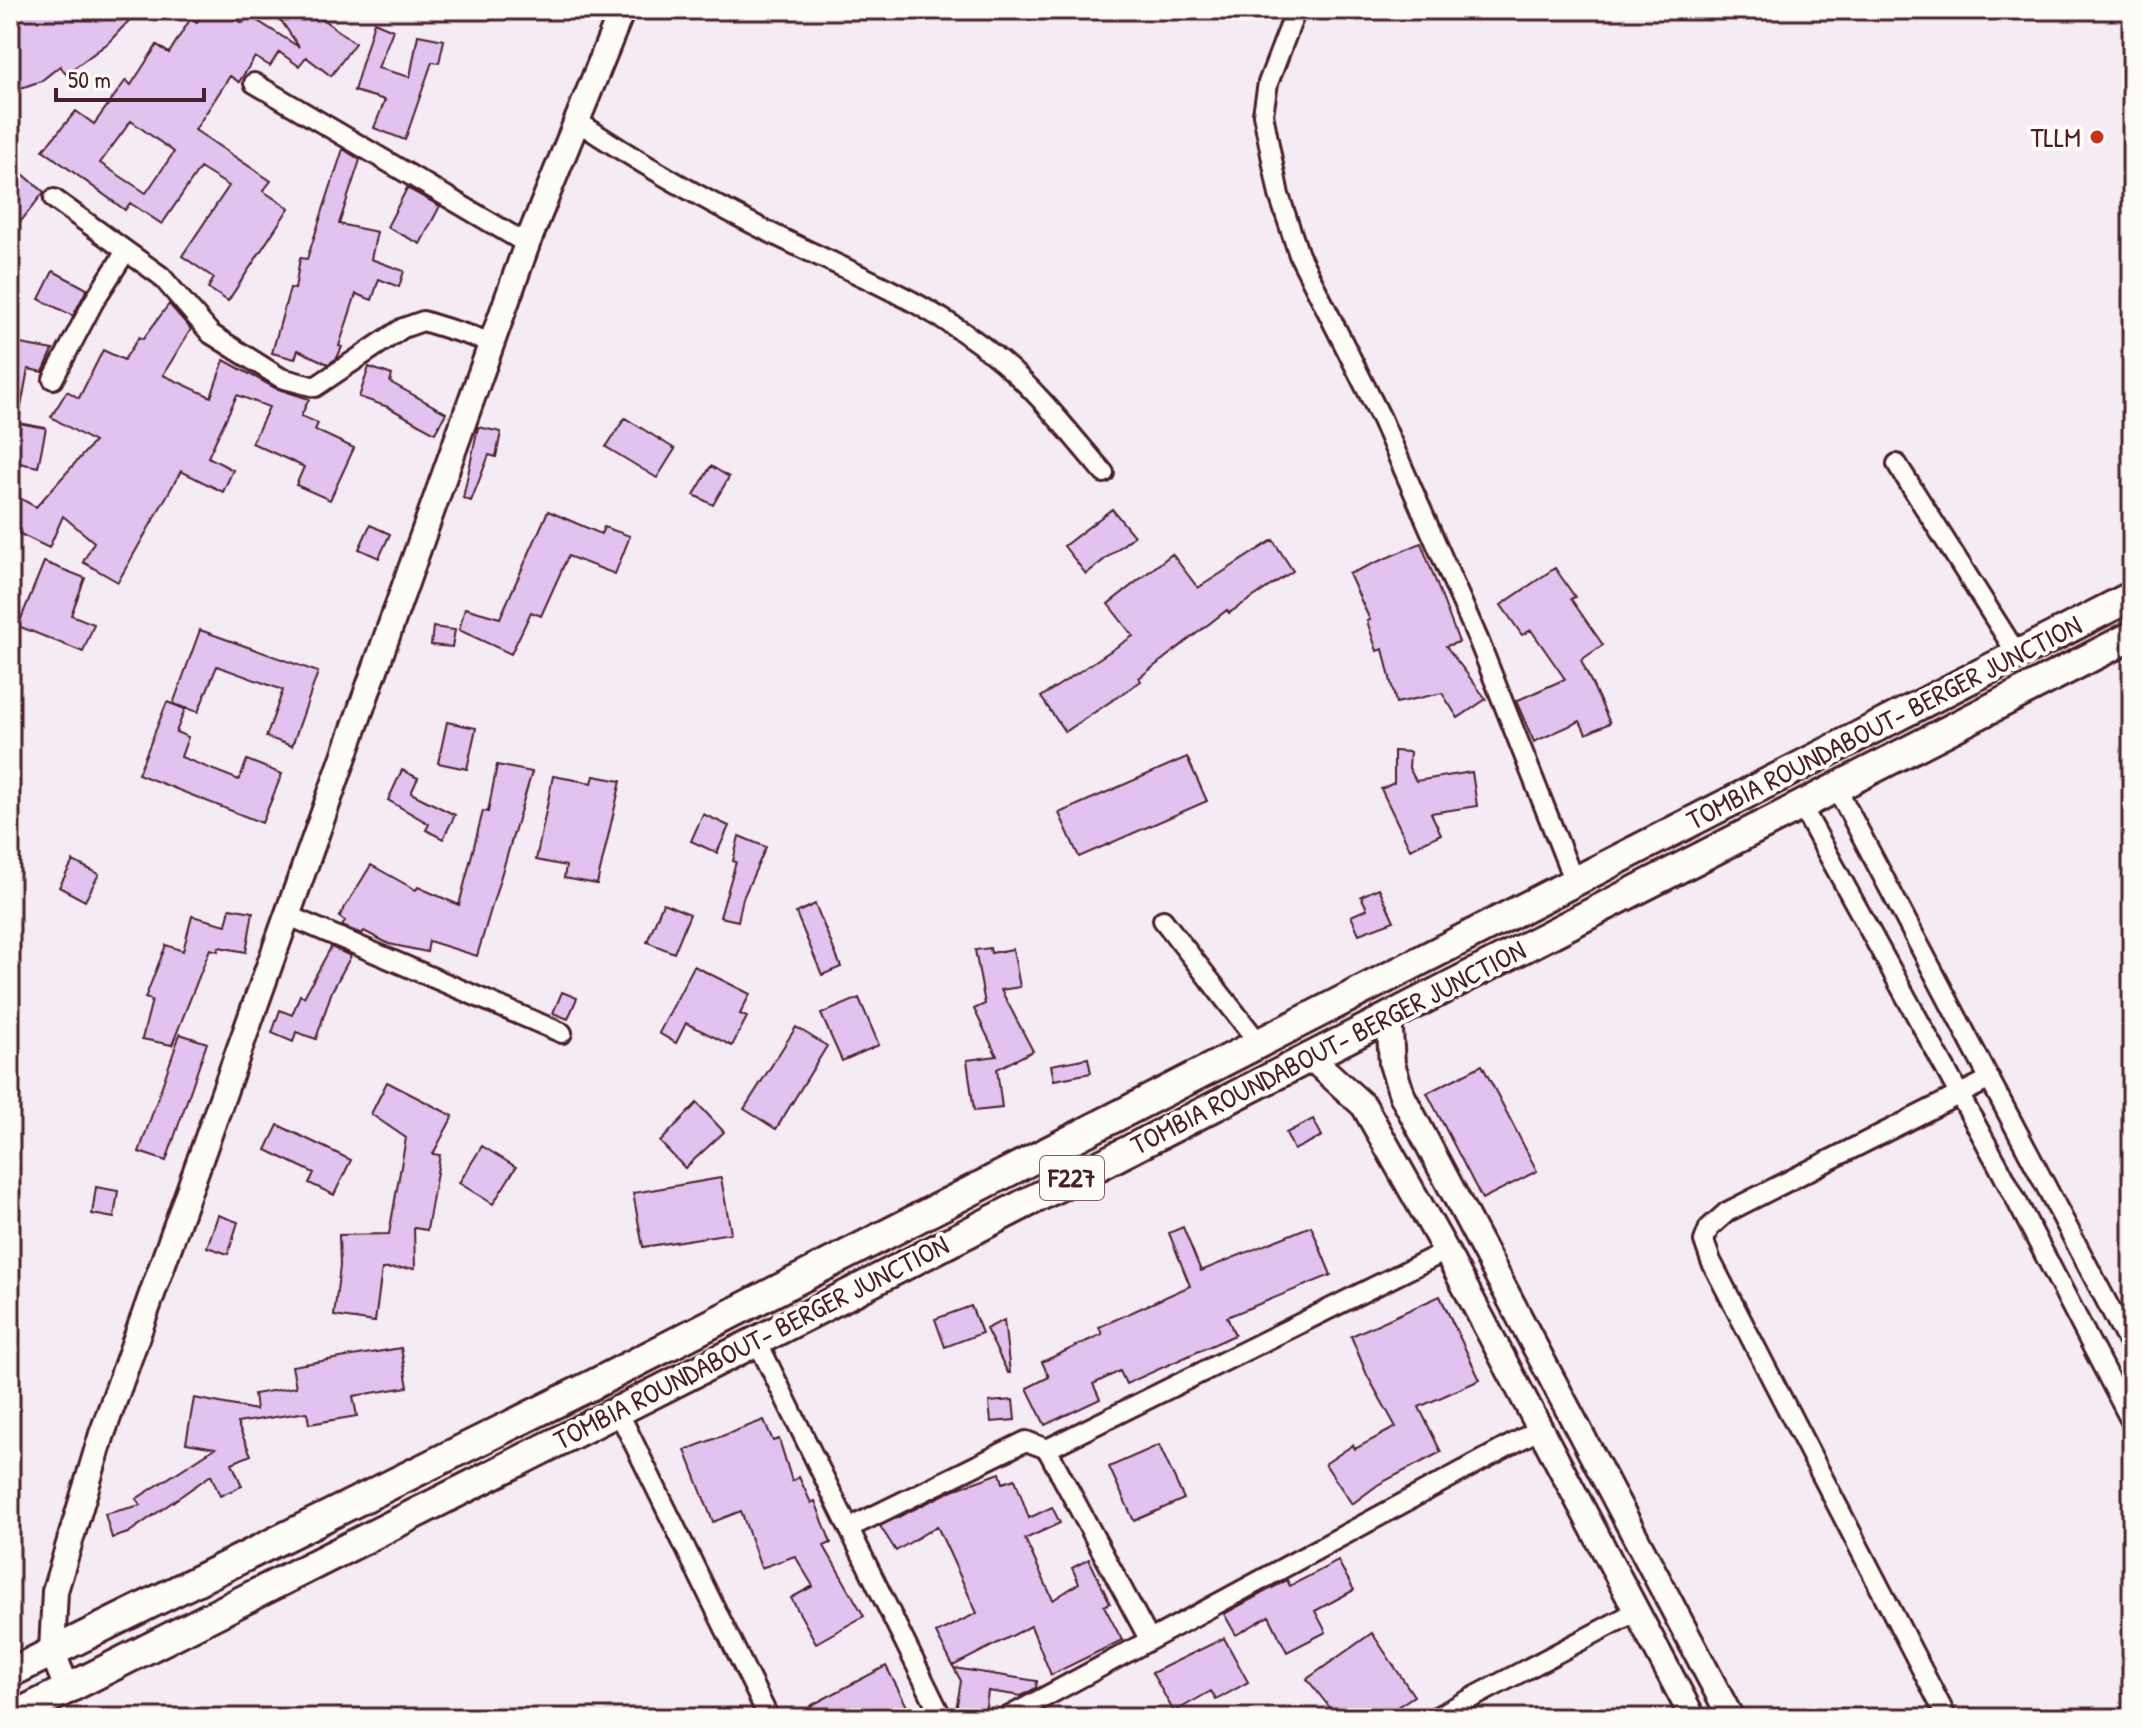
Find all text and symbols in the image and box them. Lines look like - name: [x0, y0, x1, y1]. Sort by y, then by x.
- scale bar: [56, 52, 204, 102]
- text: 50 m: [68, 63, 111, 95]
- place label: TLLM: [2030, 118, 2081, 156]
- marker: TLLM: [2088, 128, 2106, 146]
- street label: TOMBIA ROUNDABOUT- BERGER JUNCTION: [1680, 606, 2088, 838]
- street label: TOMBIA ROUNDABOUT- BERGER JUNCTION: [1124, 931, 1532, 1163]
- road number: F227: [1040, 1156, 1104, 1200]
- street label: TOMBIA ROUNDABOUT- BERGER JUNCTION: [547, 1226, 955, 1458]

